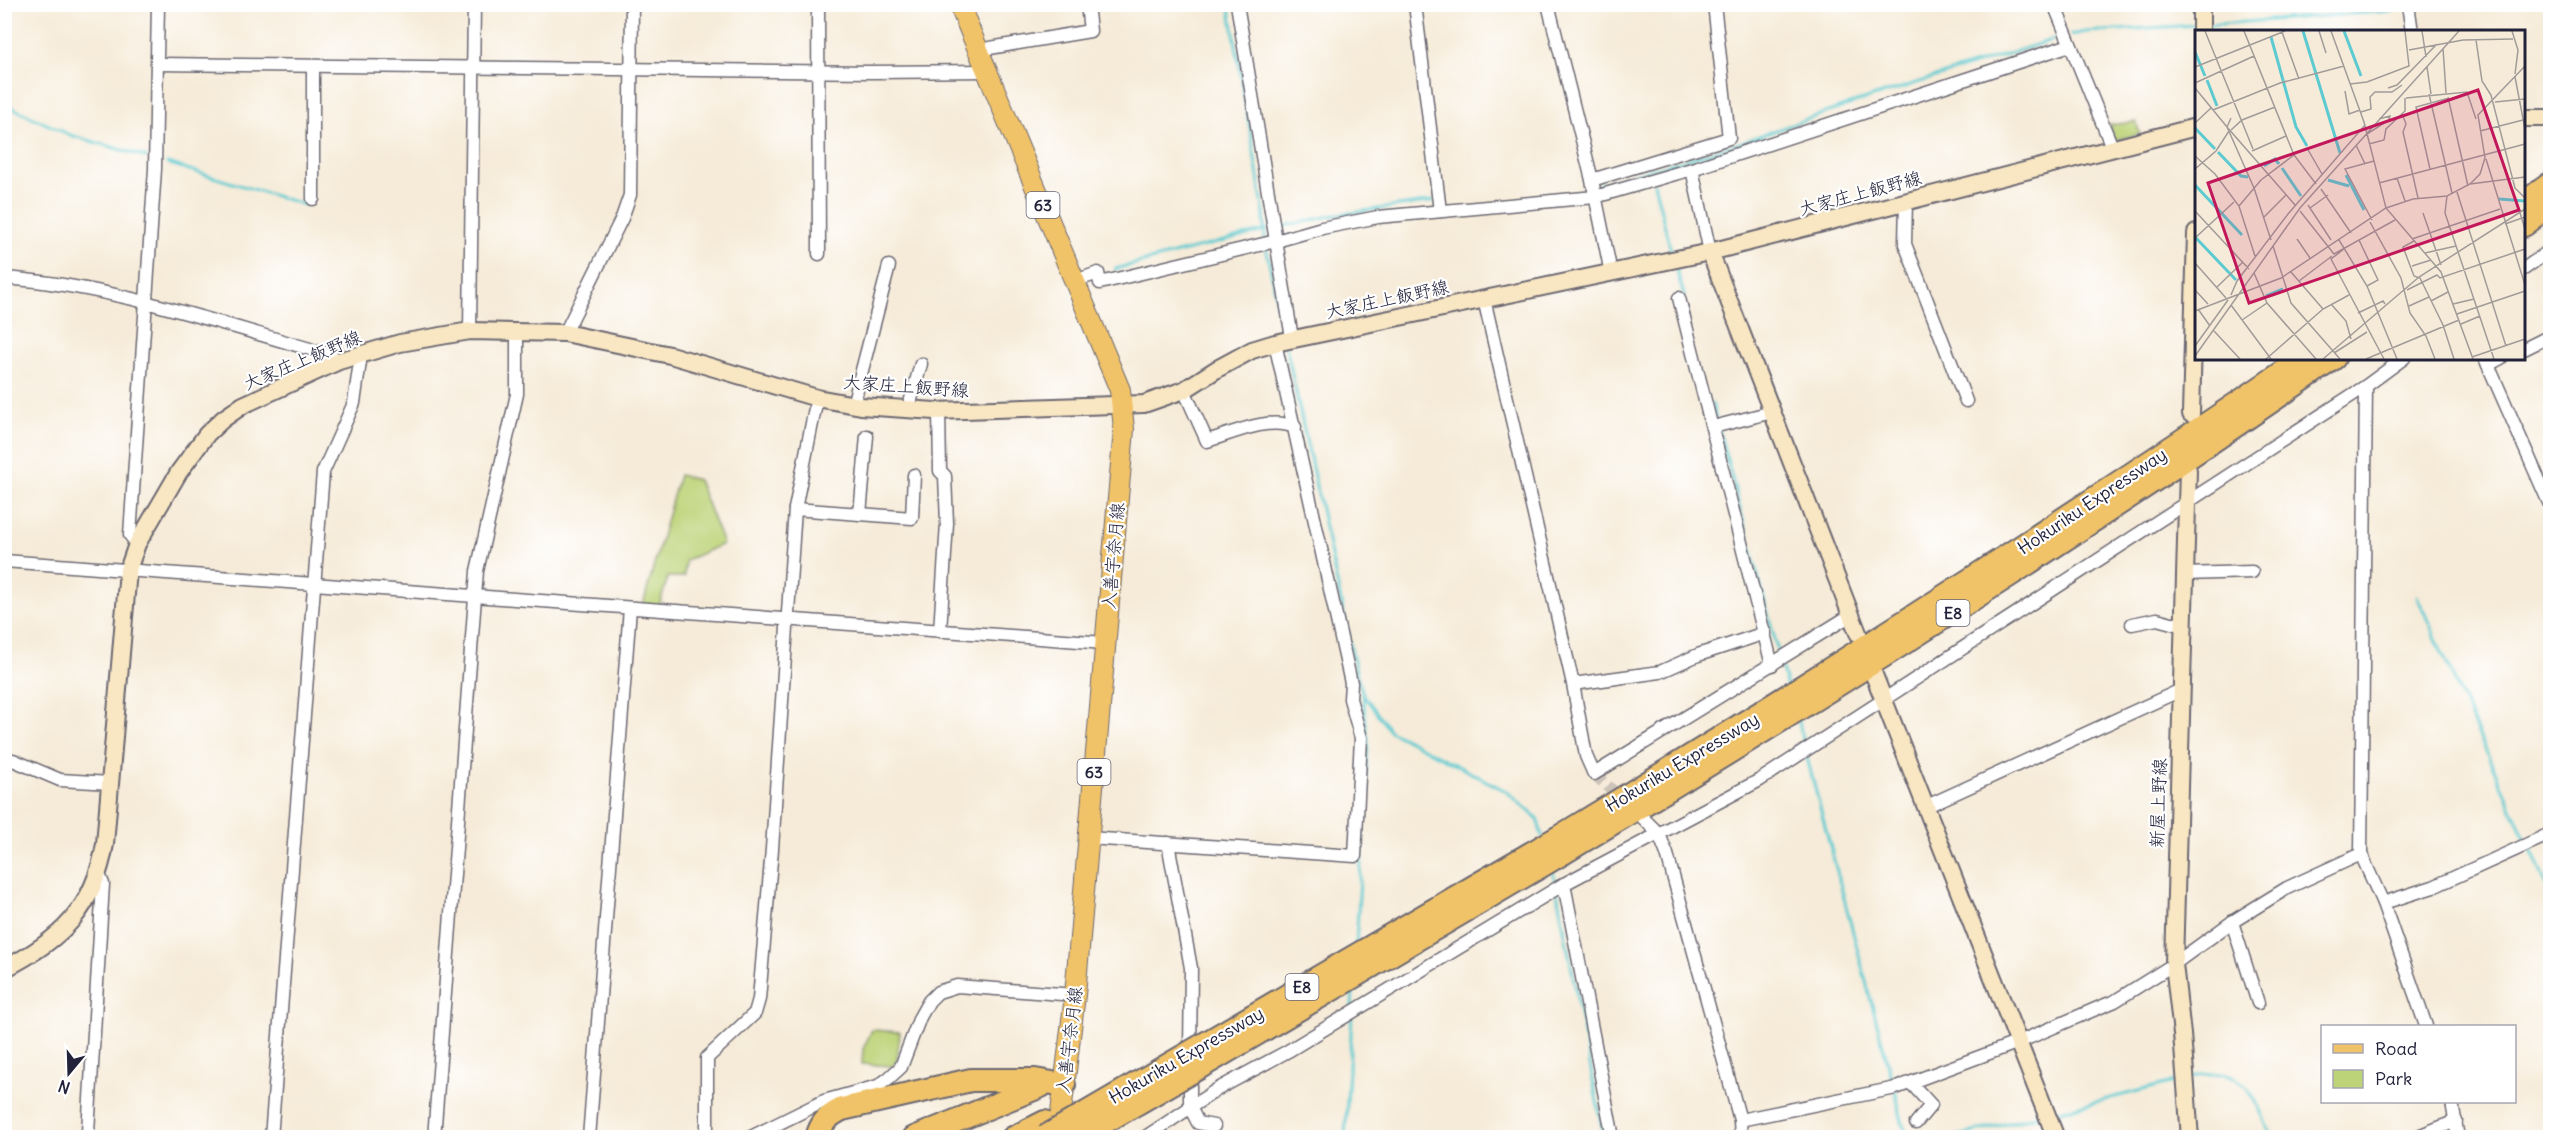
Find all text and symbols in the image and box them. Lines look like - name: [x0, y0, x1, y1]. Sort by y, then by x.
- inset map: [2195, 30, 2525, 360]
- street label: 大家庄上飯野線: [1796, 166, 1924, 220]
- road number: 63: [1026, 192, 1060, 218]
- street label: 大家庄上飯野線: [1323, 275, 1451, 323]
- street label: 大家庄上飯野線: [240, 325, 364, 395]
- street label: 大家庄上飯野線: [842, 370, 970, 402]
- street label: Hokuriku Expressway: [2013, 443, 2171, 559]
- street label: 入善宇奈月線: [1097, 501, 1129, 611]
- road number: E8: [1936, 600, 1970, 626]
- street label: Hokuriku Expressway: [1601, 707, 1763, 817]
- street label: 新屋上野線: [2145, 758, 2171, 848]
- road number: 63: [1078, 759, 1110, 785]
- road number: E8: [1286, 974, 1318, 1000]
- street label: 入善宇奈月線: [1051, 985, 1087, 1095]
- street label: Hokuriku Expressway: [1104, 1001, 1268, 1109]
- legend: [2321, 1025, 2516, 1103]
- text: Road: [2375, 1037, 2418, 1060]
- north arrow: [39, 1043, 99, 1103]
- text: Park: [2375, 1067, 2412, 1090]
- text: N: [56, 1076, 73, 1098]

